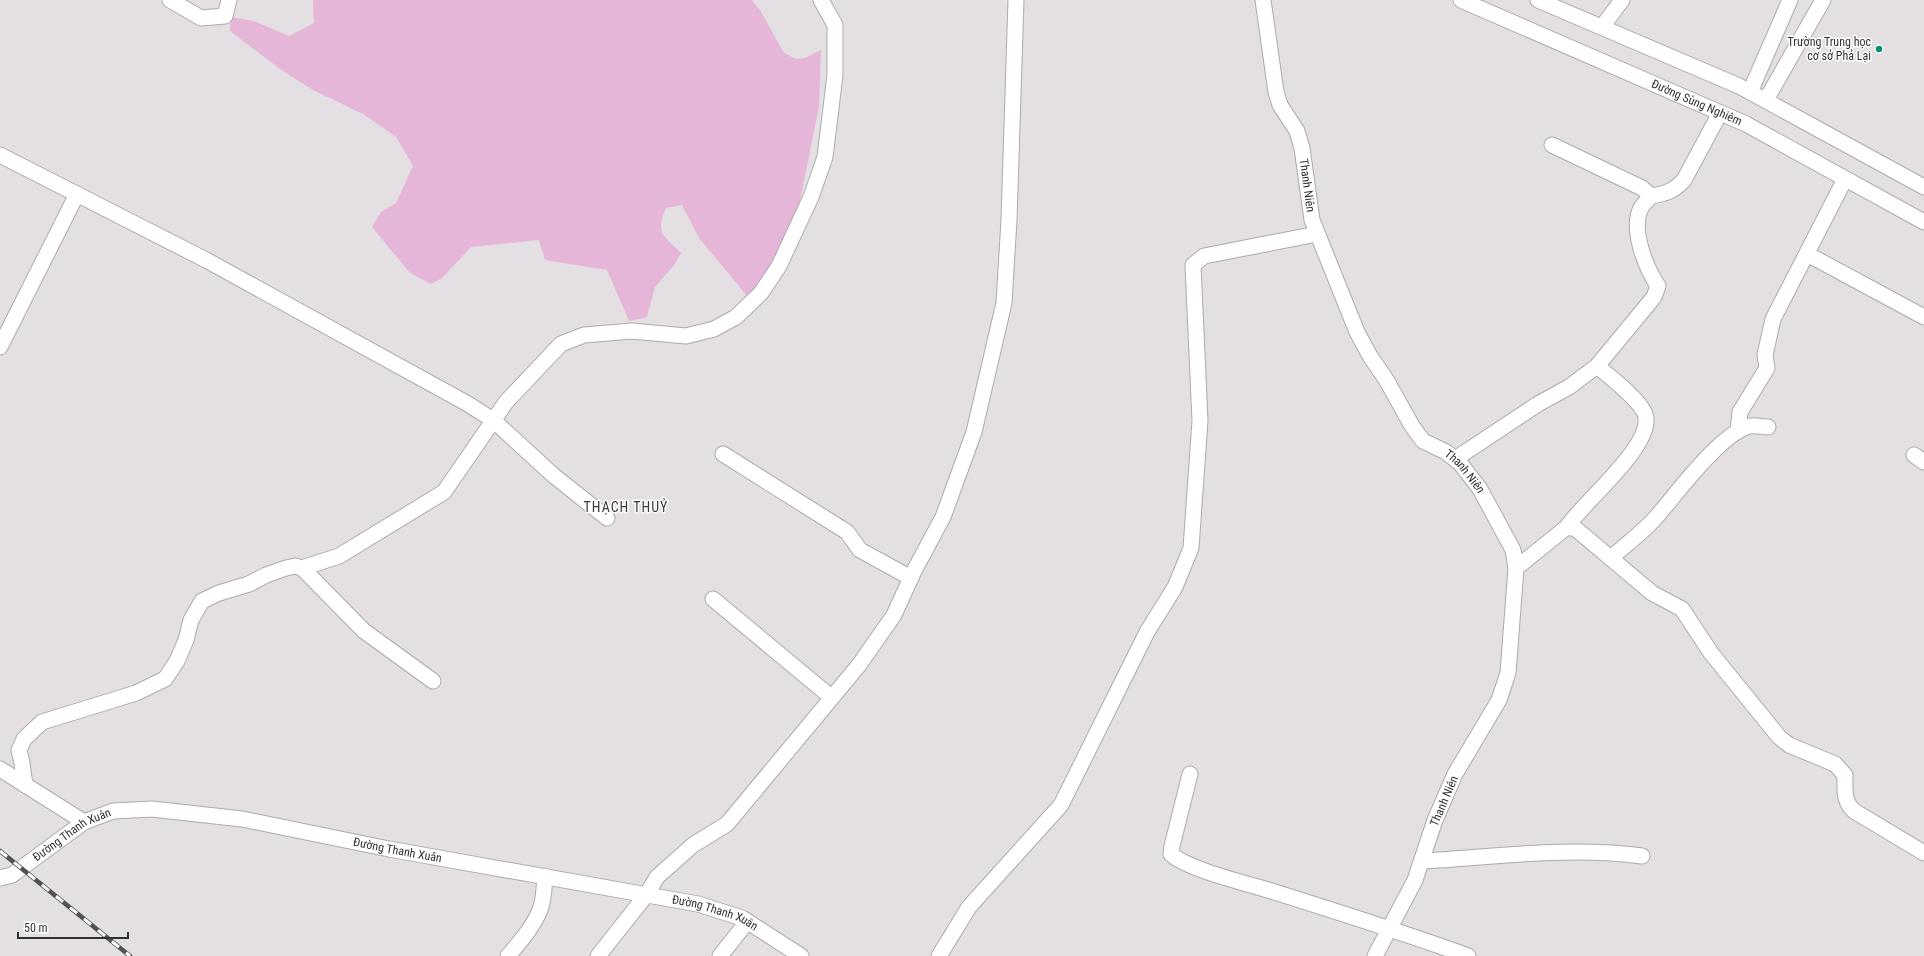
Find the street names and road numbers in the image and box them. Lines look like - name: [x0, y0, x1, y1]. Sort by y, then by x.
- street label: Đường Sùng Nghiêm: [1649, 77, 1744, 128]
- street label: Thanh Niên: [1297, 158, 1318, 213]
- street label: Thanh Niên: [1442, 447, 1488, 496]
- street label: Thanh Niên: [1427, 773, 1461, 828]
- street label: Đường Thanh Xuân: [30, 805, 113, 864]
- street label: Đường Thanh Xuân: [352, 835, 443, 865]
- street label: Đường Thanh Xuân: [671, 893, 761, 933]

